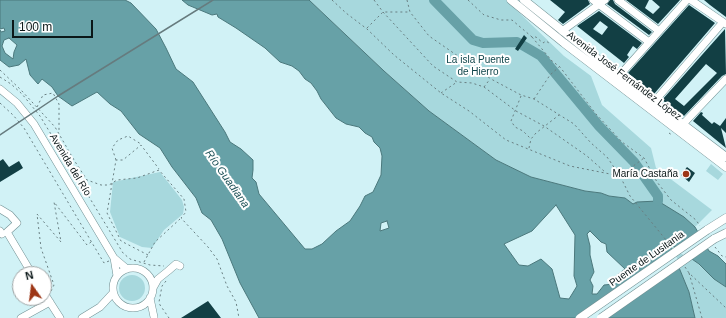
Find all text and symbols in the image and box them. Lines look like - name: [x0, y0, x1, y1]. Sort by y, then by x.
- scale bar: [14, 12, 95, 38]
- text: 100 m: [19, 20, 52, 34]
- street label: Avenida José Fernández López: [564, 29, 684, 123]
- park label: La isla Puente de Hierro: [446, 54, 510, 78]
- street label: Avenida del Río: [47, 132, 93, 198]
- water label: Río Guadiana: [202, 147, 252, 211]
- place label: María Castaña: [612, 168, 678, 180]
- marker: María Castaña: [681, 169, 691, 179]
- street label: Puente de Lusitania: [607, 229, 687, 289]
- north arrow: [12, 266, 52, 306]
- text: N: [24, 269, 35, 282]

